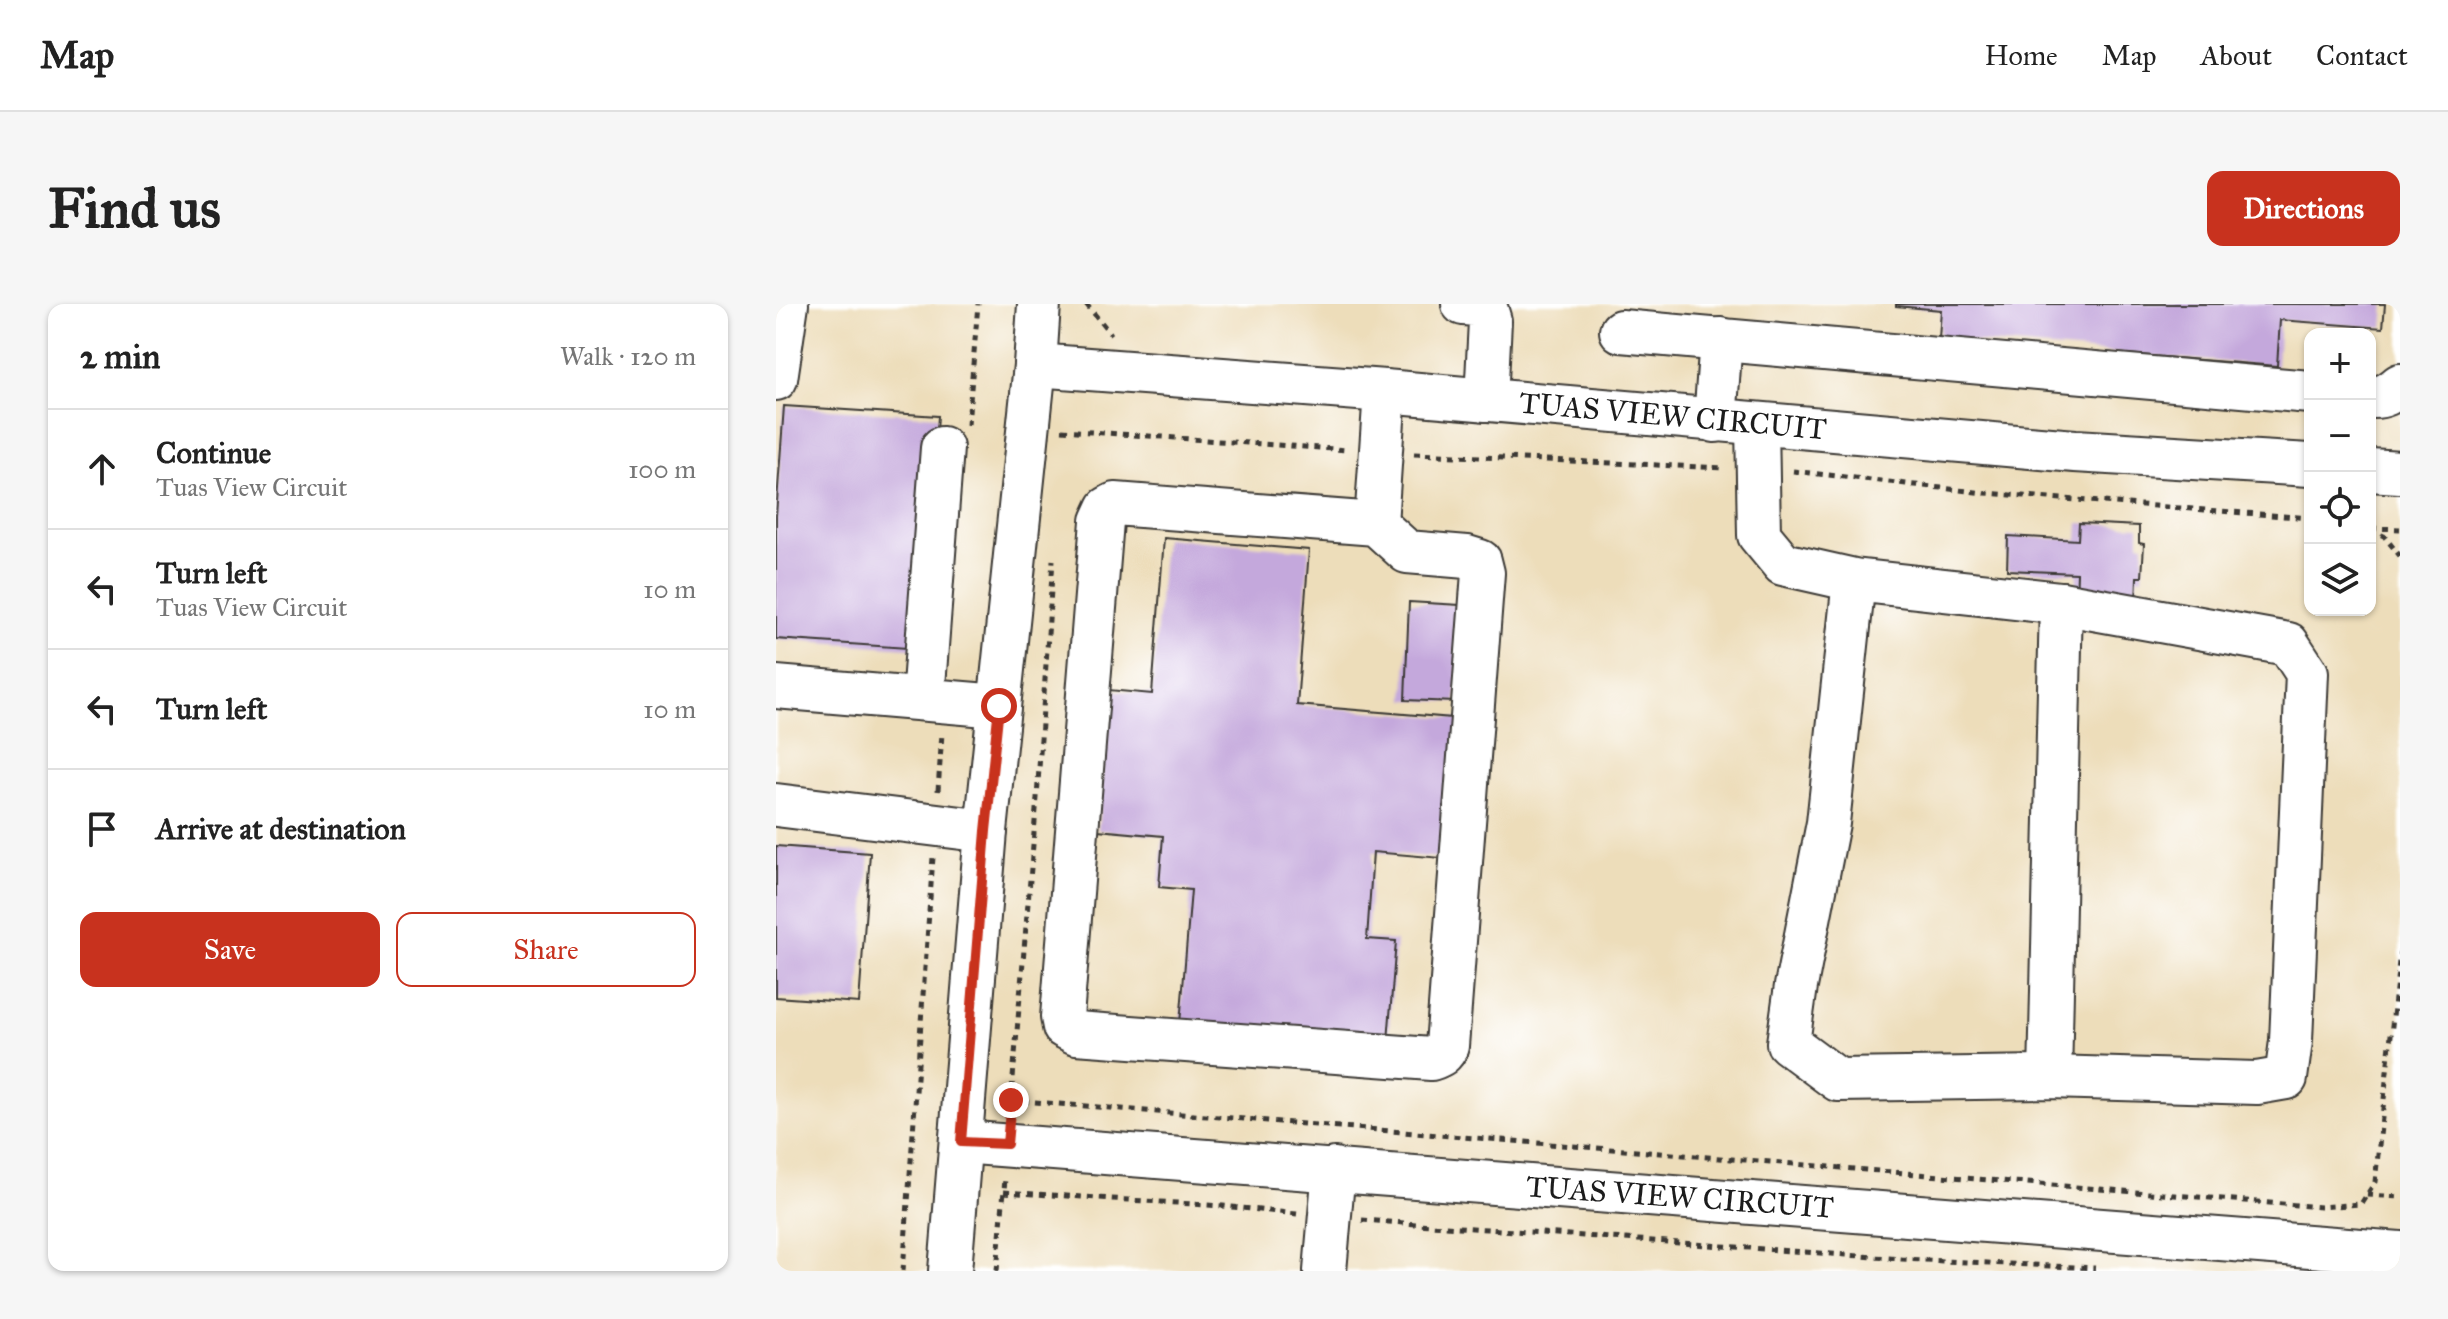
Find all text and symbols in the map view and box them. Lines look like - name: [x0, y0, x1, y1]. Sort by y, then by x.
- text: Map: [40, 32, 114, 78]
- text: Home: [1985, 38, 2058, 73]
- text: Map: [2102, 38, 2156, 73]
- text: About: [2200, 38, 2272, 73]
- text: Contact: [2316, 38, 2408, 73]
- button: Directions: [2207, 171, 2400, 246]
- text: Find us: [48, 174, 221, 242]
- map controls: [2304, 328, 2376, 616]
- button: +: [2304, 328, 2376, 400]
- text: 2 min: [80, 336, 160, 377]
- text: Walk · 120 m: [560, 340, 696, 372]
- street label: TUAS VIEW CIRCUIT: [1518, 385, 1828, 447]
- button: −: [2304, 400, 2376, 472]
- text: Continue: [156, 435, 271, 471]
- icon: ahead: [80, 447, 124, 491]
- text: 100 m: [628, 453, 696, 485]
- text: Tuas View Circuit: [156, 471, 347, 503]
- button: locate: [2304, 472, 2376, 544]
- button: layers: [2304, 544, 2376, 616]
- text: Turn left: [156, 555, 267, 591]
- icon: left: [80, 567, 124, 611]
- text: 10 m: [643, 573, 696, 605]
- text: Tuas View Circuit: [156, 591, 347, 623]
- icon: left: [80, 687, 124, 731]
- route start: [981, 688, 1017, 724]
- text: Turn left: [156, 691, 267, 727]
- text: 10 m: [643, 693, 696, 725]
- icon: arrive: [80, 807, 124, 851]
- text: Arrive at destination: [156, 811, 406, 847]
- button: Save: [80, 912, 380, 987]
- button: Share: [396, 912, 696, 987]
- route end: [993, 1082, 1029, 1118]
- street label: TUAS VIEW CIRCUIT: [1525, 1168, 1835, 1226]

